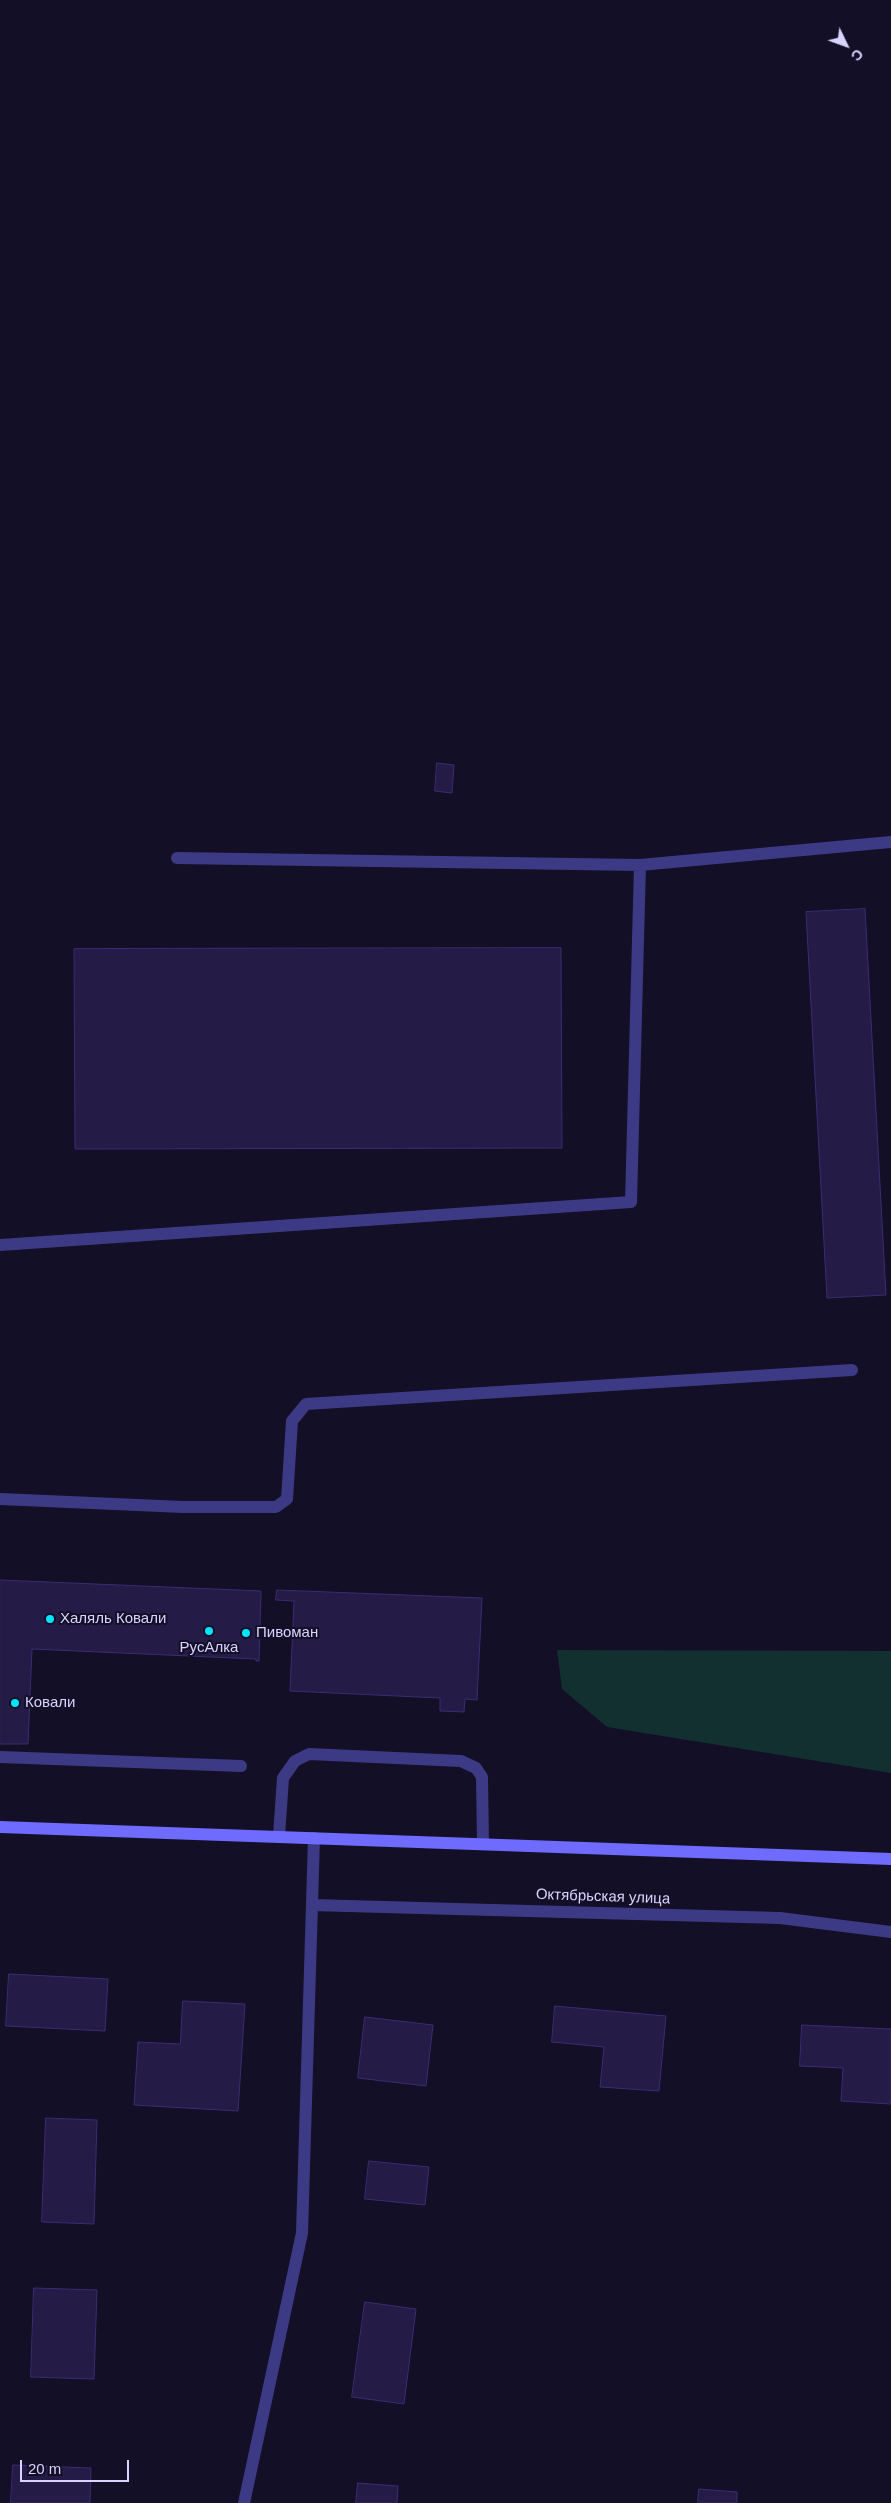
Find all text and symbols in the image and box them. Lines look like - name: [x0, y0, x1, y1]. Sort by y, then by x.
- north arrow: [821, 20, 871, 70]
- text: С: [848, 46, 866, 64]
- place label: Халяль Ковали: [60, 1610, 166, 1628]
- marker: Халяль Ковали: [44, 1613, 56, 1625]
- place label: Пивоман: [256, 1624, 318, 1642]
- marker: РусАлка: [203, 1625, 215, 1637]
- marker: Пивоман: [240, 1627, 252, 1639]
- place label: РусАлка: [180, 1639, 238, 1657]
- place label: Ковали: [25, 1694, 75, 1712]
- marker: Ковали: [9, 1697, 21, 1709]
- street label: Октябрьская улица: [536, 1886, 670, 1908]
- scale bar: [22, 2450, 131, 2482]
- text: 20 m: [28, 2460, 61, 2477]

